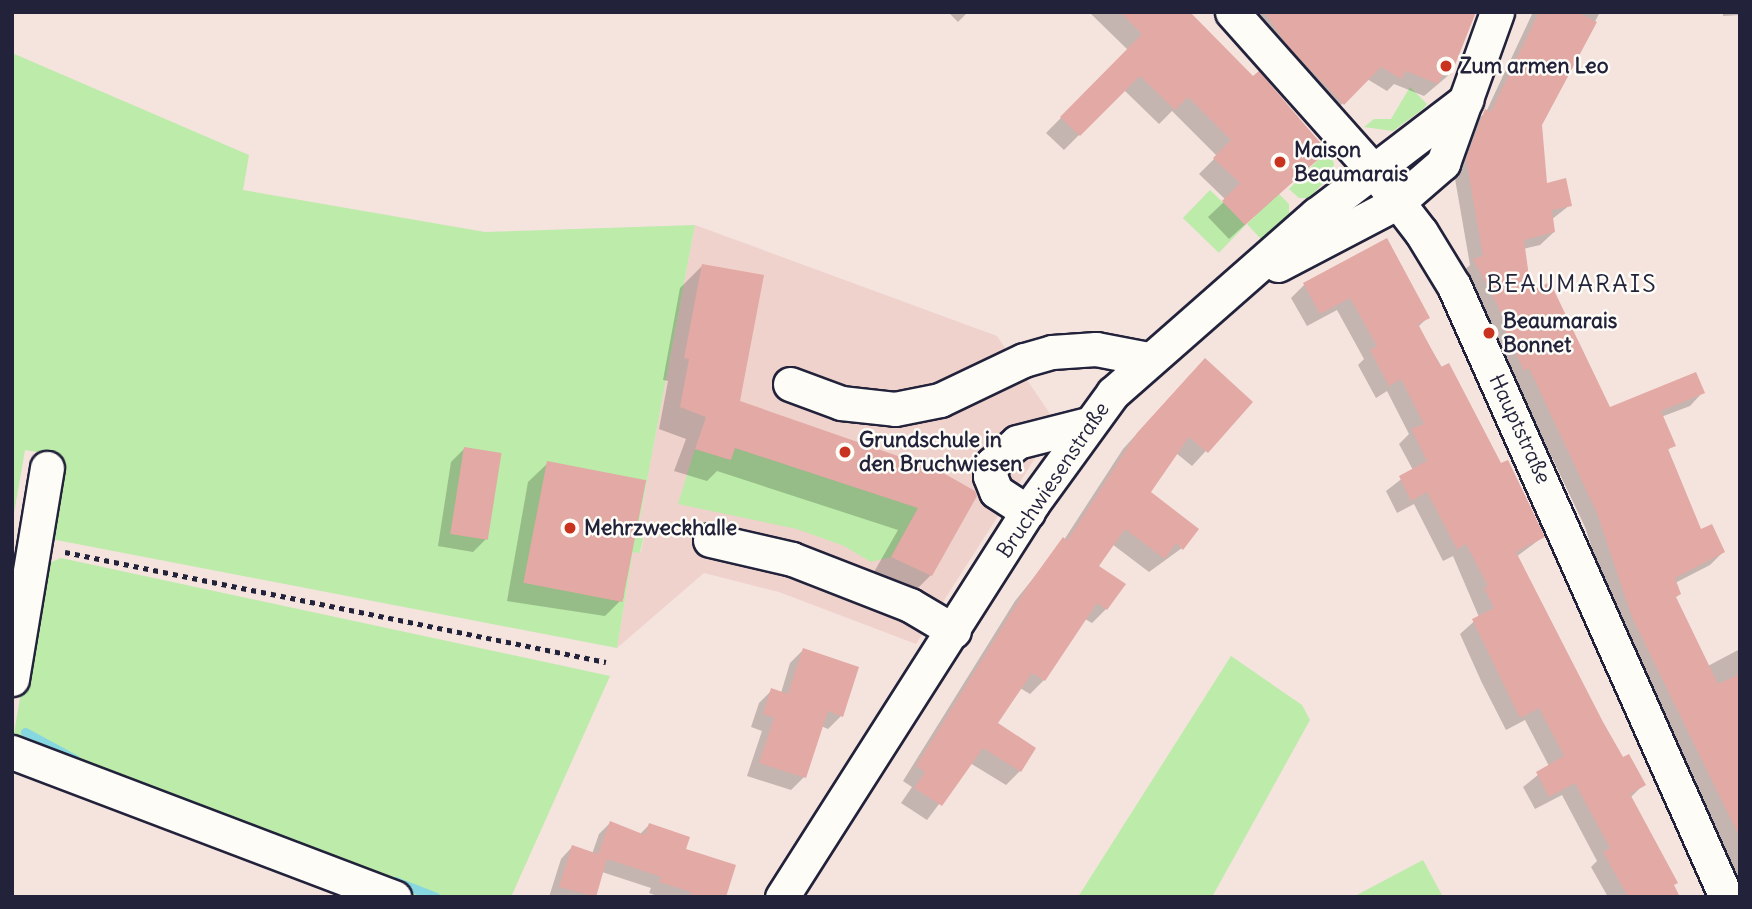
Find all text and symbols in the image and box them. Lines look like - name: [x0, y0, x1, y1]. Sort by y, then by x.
- place label: Zum armen Leo: [1460, 53, 1608, 79]
- marker: Zum armen Leo: [1438, 58, 1454, 74]
- place label: Maison Beaumarais: [1294, 137, 1408, 187]
- marker: Maison Beaumarais: [1272, 154, 1288, 170]
- district label: BEAUMARAIS: [1488, 270, 1656, 298]
- place label: Beaumarais Bonnet: [1503, 308, 1617, 358]
- marker: Beaumarais Bonnet: [1481, 325, 1497, 341]
- street label: Hauptstraße: [1484, 370, 1556, 488]
- street label: Bruchwiesenstraße: [992, 397, 1114, 563]
- place label: Grundschule in den Bruchwiesen: [859, 427, 1022, 477]
- marker: Grundschule in den Bruchwiesen: [837, 444, 853, 460]
- place label: Mehrzweckhalle: [584, 515, 737, 541]
- marker: Mehrzweckhalle: [562, 520, 578, 536]

